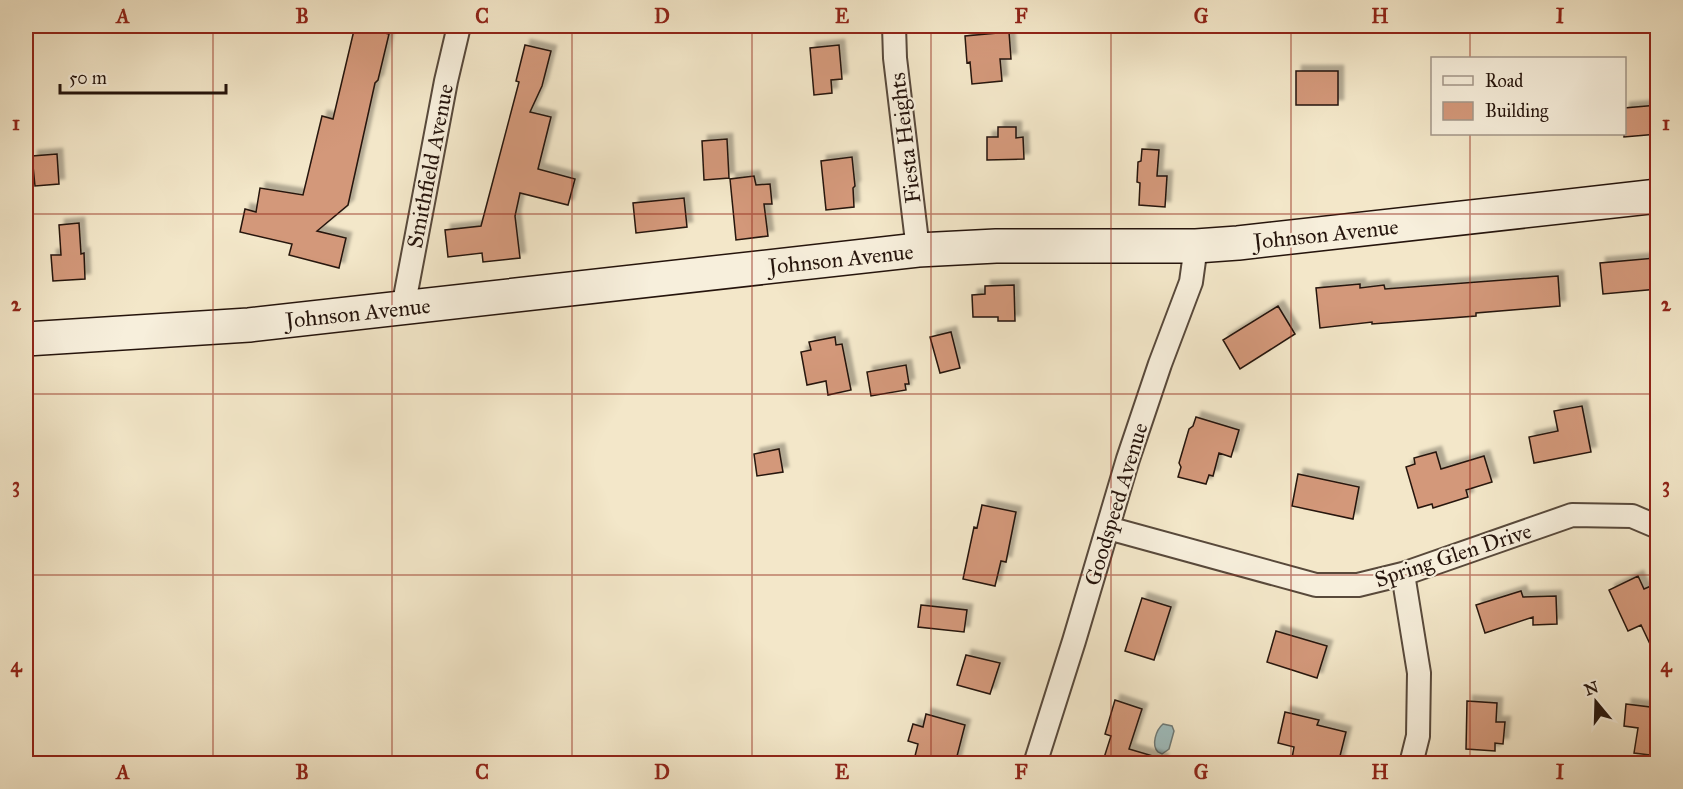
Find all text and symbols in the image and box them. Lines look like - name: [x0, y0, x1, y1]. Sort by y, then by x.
- text: A: [114, 4, 130, 28]
- text: B: [295, 4, 309, 28]
- text: C: [475, 4, 489, 28]
- text: D: [654, 4, 670, 28]
- text: E: [835, 4, 850, 28]
- text: F: [1014, 4, 1028, 28]
- text: G: [1194, 4, 1209, 28]
- text: H: [1371, 4, 1389, 28]
- text: I: [1556, 4, 1565, 28]
- scale bar: [60, 57, 226, 95]
- legend: [1431, 57, 1626, 135]
- text: 50 m: [69, 67, 107, 89]
- text: Road: [1485, 70, 1523, 92]
- street label: Fiesta Heights: [884, 71, 926, 205]
- street label: Smithfield Avenue: [401, 82, 459, 250]
- text: Building: [1485, 100, 1549, 123]
- text: 1: [12, 111, 20, 135]
- text: 1: [1662, 111, 1670, 135]
- street label: Johnson Avenue: [1250, 213, 1400, 255]
- street label: Johnson Avenue: [765, 238, 915, 280]
- text: 2: [11, 292, 22, 316]
- street label: Johnson Avenue: [282, 292, 432, 334]
- text: 2: [1661, 292, 1672, 316]
- street label: Goodspeed Avenue: [1078, 419, 1154, 589]
- text: 3: [12, 473, 20, 498]
- text: 3: [1662, 473, 1670, 498]
- street label: Spring Glen Drive: [1371, 517, 1535, 593]
- text: 4: [10, 653, 22, 678]
- text: 4: [1660, 653, 1672, 678]
- north arrow: [1566, 672, 1626, 732]
- text: N: [1582, 677, 1601, 699]
- text: A: [114, 760, 130, 784]
- text: B: [295, 760, 309, 784]
- text: C: [475, 760, 489, 784]
- text: D: [654, 760, 670, 784]
- text: E: [835, 760, 850, 784]
- text: F: [1014, 760, 1028, 784]
- text: G: [1194, 760, 1209, 784]
- text: H: [1371, 760, 1389, 784]
- text: I: [1556, 760, 1565, 784]

